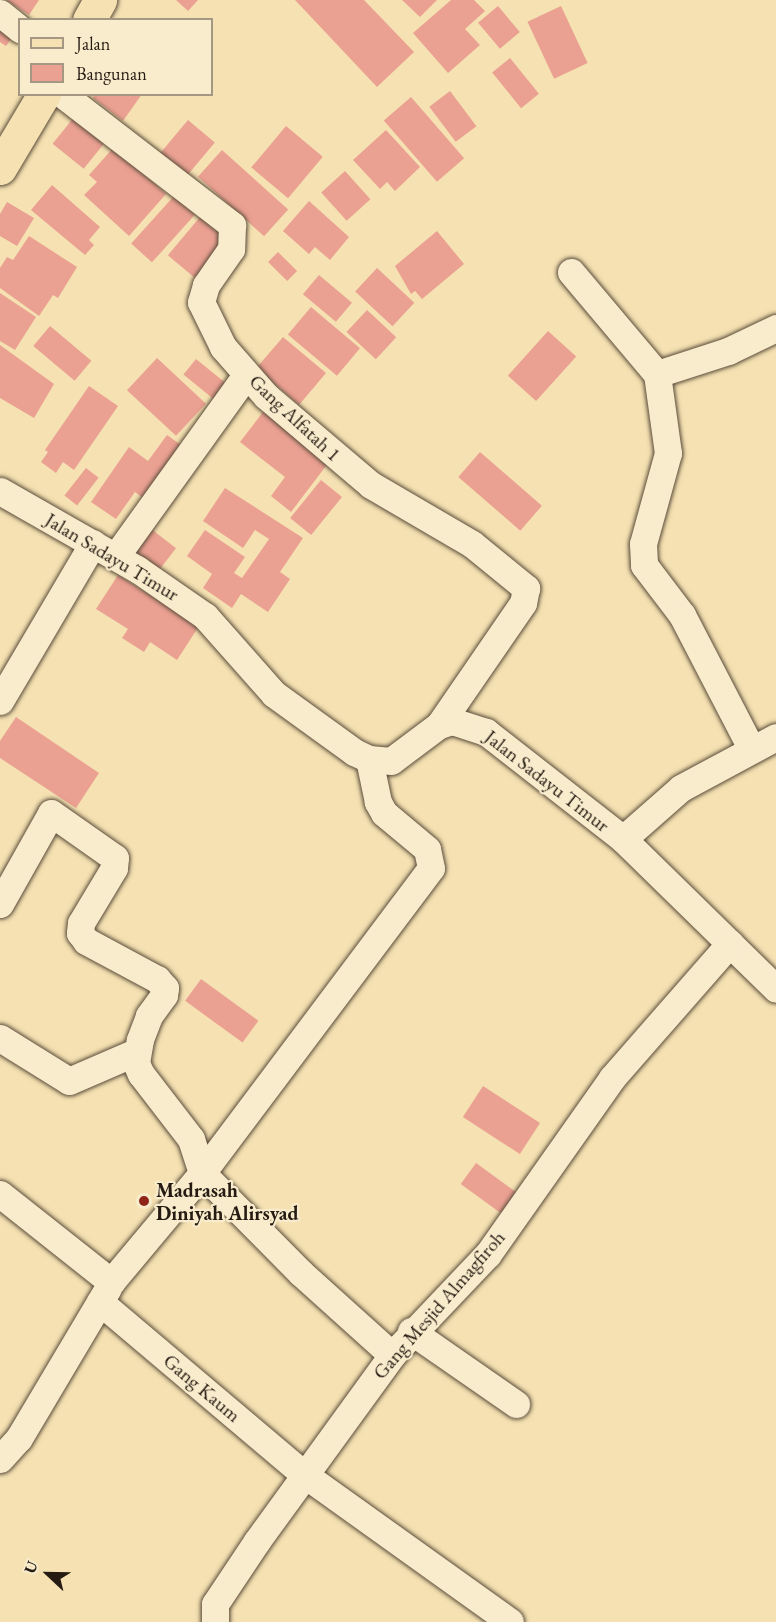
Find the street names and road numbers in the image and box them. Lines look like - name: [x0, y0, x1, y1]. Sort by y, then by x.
- street label: Gang Alfatah 1: [244, 370, 346, 466]
- street label: Jalan Sadayu Timur: [41, 508, 183, 606]
- street label: Jalan Sadayu Timur: [480, 725, 614, 837]
- street label: Gang Mesjid Almagfiroh: [368, 1226, 510, 1384]
- street label: Gang Kaum: [158, 1349, 246, 1427]

